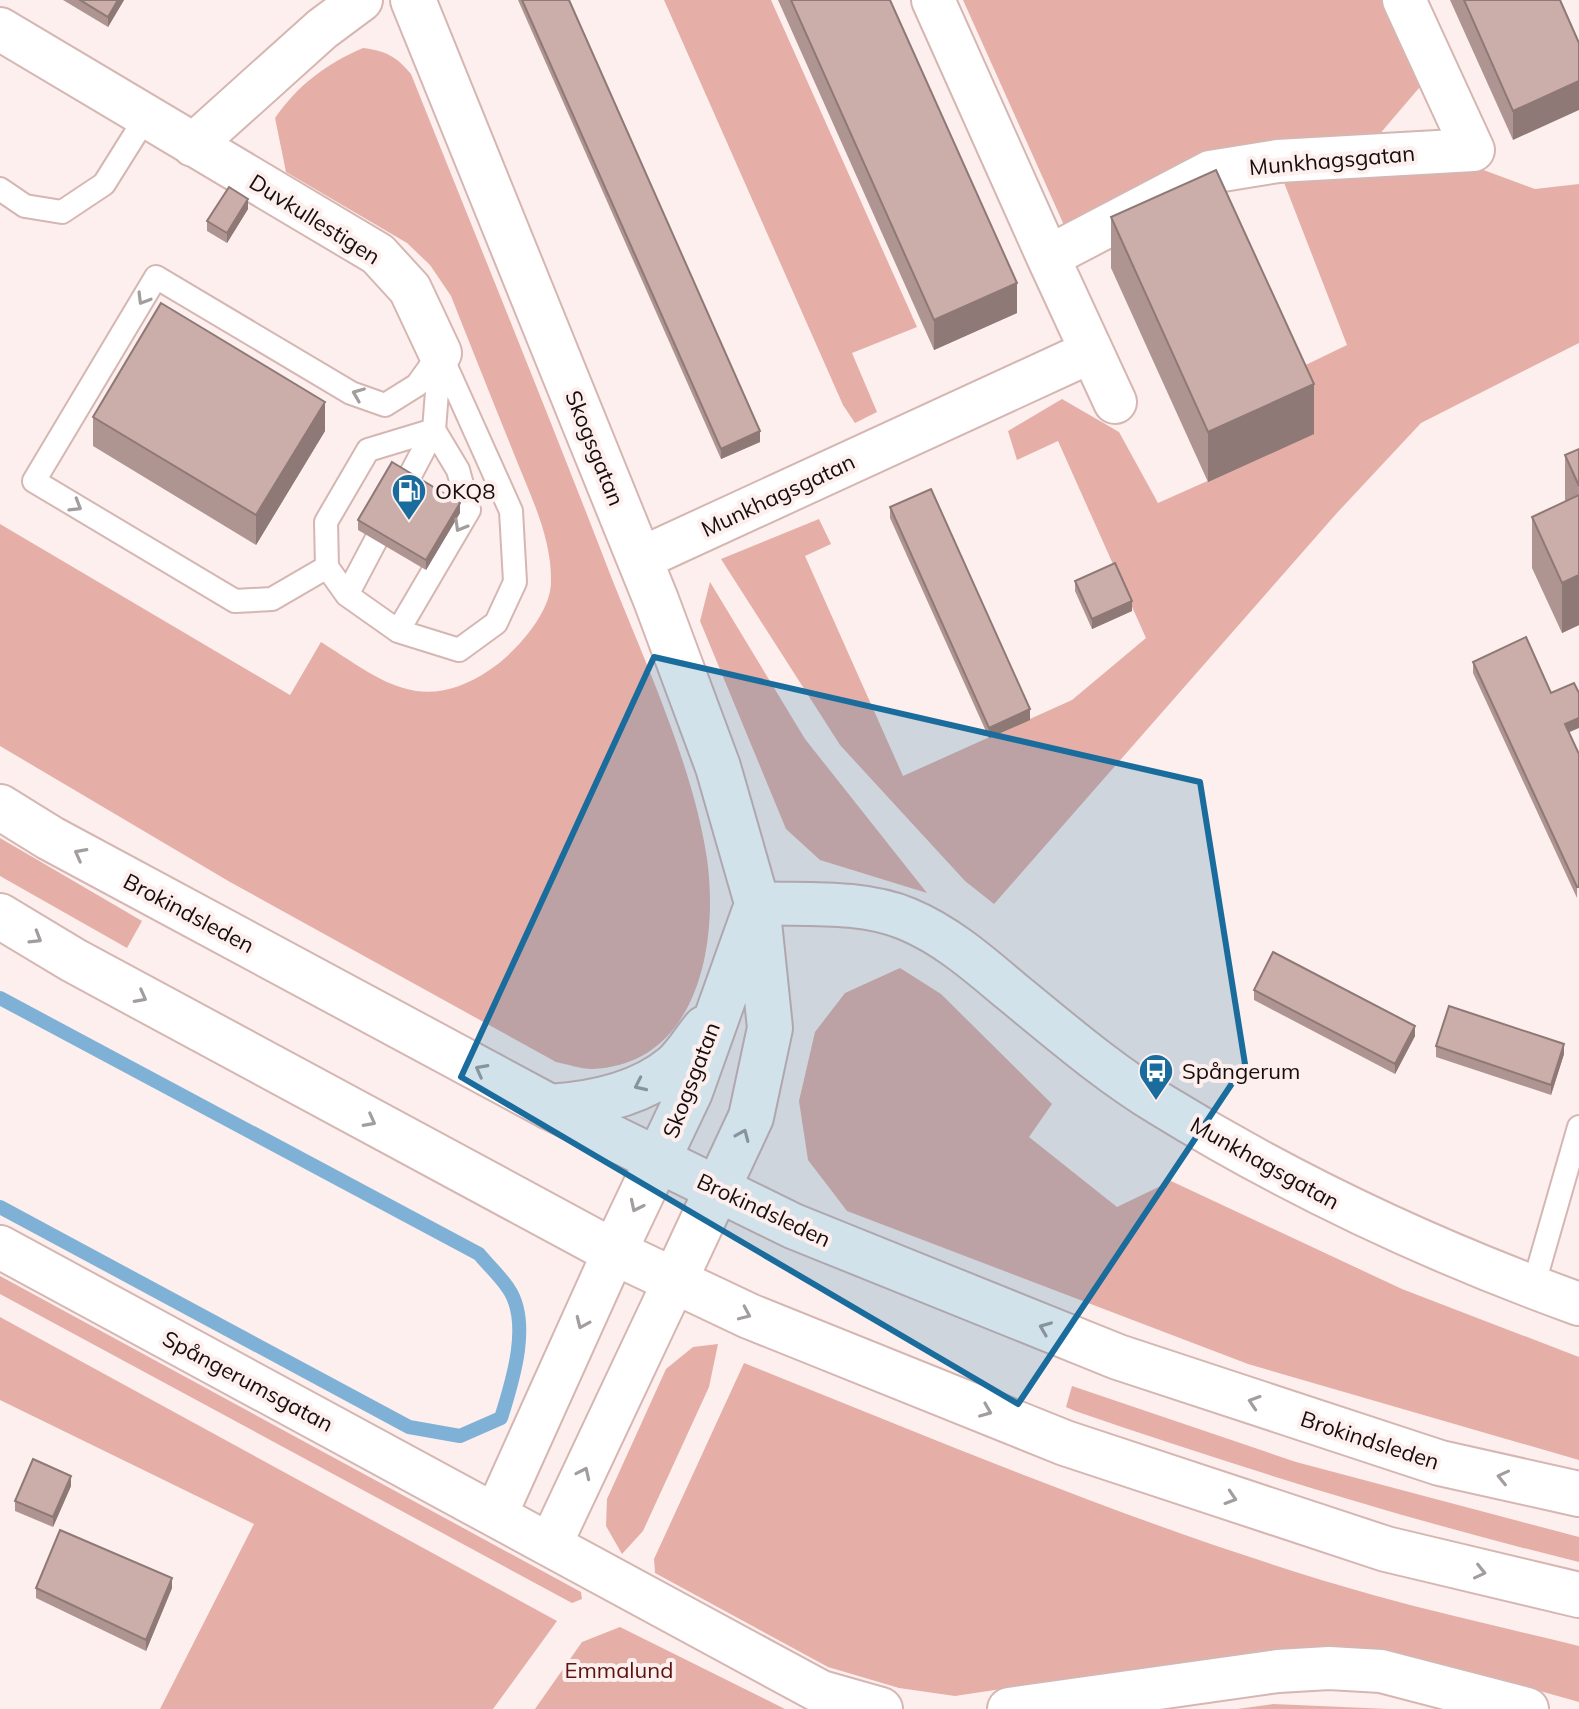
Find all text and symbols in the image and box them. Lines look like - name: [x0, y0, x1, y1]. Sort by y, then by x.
- street label: Munkhagsgatan: [1248, 139, 1416, 181]
- street label: Duvkullestigen: [244, 168, 386, 270]
- one-way arrow: [137, 290, 153, 305]
- street label: Skogsgatan: [559, 386, 631, 510]
- one-way arrow: [352, 388, 366, 404]
- street label: Munkhagsgatan: [697, 447, 859, 543]
- fuel station icon: OKQ8: [390, 472, 428, 522]
- place label: OKQ8: [435, 477, 495, 505]
- one-way arrow: [67, 496, 82, 512]
- one-way arrow: [454, 517, 470, 532]
- one-way arrow: [74, 848, 88, 864]
- street label: Brokindsleden: [119, 867, 259, 959]
- one-way arrow: [27, 928, 42, 944]
- one-way arrow: [132, 987, 147, 1003]
- street label: Skogsgatan: [656, 1018, 726, 1142]
- bus stop icon: Spångerum: [1137, 1052, 1175, 1102]
- place label: Spångerum: [1182, 1057, 1300, 1085]
- one-way arrow: [476, 1064, 490, 1080]
- one-way arrow: [633, 1075, 648, 1091]
- street label: Munkhagsgatan: [1185, 1110, 1345, 1216]
- one-way arrow: [362, 1111, 376, 1126]
- one-way arrow: [734, 1129, 750, 1144]
- street label: Brokindsleden: [693, 1167, 835, 1253]
- one-way arrow: [630, 1198, 646, 1213]
- one-way arrow: [737, 1304, 751, 1320]
- one-way arrow: [576, 1315, 592, 1330]
- one-way arrow: [1039, 1321, 1053, 1337]
- street label: Spångerumsgatan: [158, 1324, 338, 1438]
- one-way arrow: [1248, 1395, 1262, 1411]
- one-way arrow: [978, 1402, 992, 1418]
- street label: Brokindsleden: [1297, 1404, 1443, 1476]
- one-way arrow: [574, 1466, 590, 1481]
- one-way arrow: [1497, 1469, 1510, 1486]
- one-way arrow: [1223, 1489, 1237, 1505]
- one-way arrow: [1473, 1563, 1486, 1580]
- park label: Emmalund: [565, 1656, 673, 1684]

